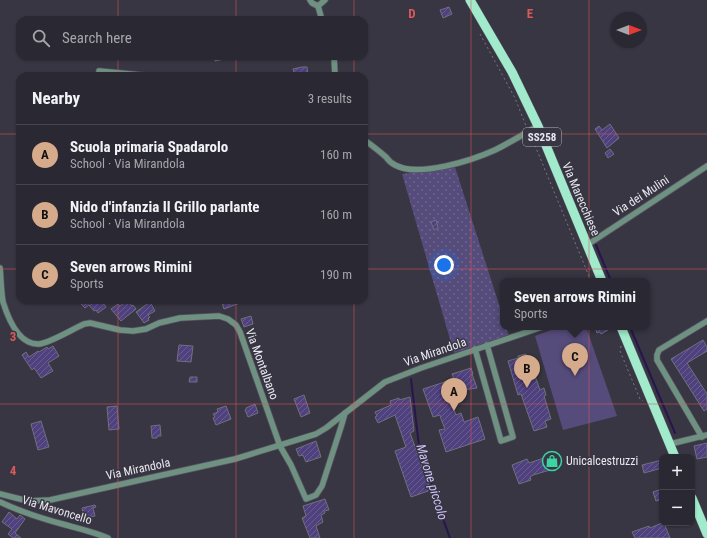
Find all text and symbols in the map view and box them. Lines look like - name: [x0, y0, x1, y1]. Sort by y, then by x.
- text: D: [408, 6, 416, 21]
- text: E: [527, 6, 534, 21]
- north arrow: [611, 12, 647, 48]
- search box: [16, 16, 368, 60]
- icon: search: [30, 27, 52, 49]
- text: Search here: [62, 29, 132, 47]
- text: Nearby: [32, 88, 80, 108]
- text: 3 results: [308, 91, 352, 106]
- road number: SS258: [523, 128, 561, 146]
- text: Scuola primaria Spadarolo: [70, 138, 228, 156]
- text: A: [41, 147, 49, 162]
- text: 160 m: [320, 147, 352, 162]
- text: School · Via Mirandola: [70, 156, 185, 171]
- street label: Via Marecchiese: [559, 160, 603, 238]
- street label: Via dei Mulini: [610, 173, 672, 219]
- text: Nido d'infanzia Il Grillo parlante: [70, 198, 260, 216]
- text: B: [41, 207, 49, 222]
- text: 160 m: [320, 207, 352, 222]
- text: School · Via Mirandola: [70, 216, 185, 231]
- your location: [434, 255, 454, 275]
- text: Seven arrows Rimini: [70, 258, 192, 276]
- text: C: [41, 267, 49, 282]
- text: 190 m: [320, 267, 352, 282]
- text: Sports: [70, 276, 104, 291]
- popup: [500, 278, 650, 330]
- text: Seven arrows Rimini: [514, 288, 636, 306]
- text: Sports: [514, 306, 548, 321]
- street label: Via Montalbano: [243, 327, 281, 401]
- text: 3: [10, 329, 16, 344]
- street label: Via Mirandola: [402, 335, 468, 369]
- pin: C: [562, 343, 588, 376]
- pin: B: [514, 355, 540, 388]
- pin: A: [441, 378, 467, 411]
- water label: Mavone piccolo: [413, 442, 451, 522]
- shop icon: Unicalcestruzzi: [541, 450, 563, 472]
- place label: Unicalcestruzzi: [566, 454, 638, 468]
- map controls: [659, 454, 695, 526]
- button: +: [659, 454, 695, 490]
- street label: Via Mirandola: [105, 455, 172, 483]
- text: 4: [10, 463, 17, 478]
- button: −: [659, 490, 695, 526]
- street label: Via Mavoncello: [20, 493, 94, 527]

